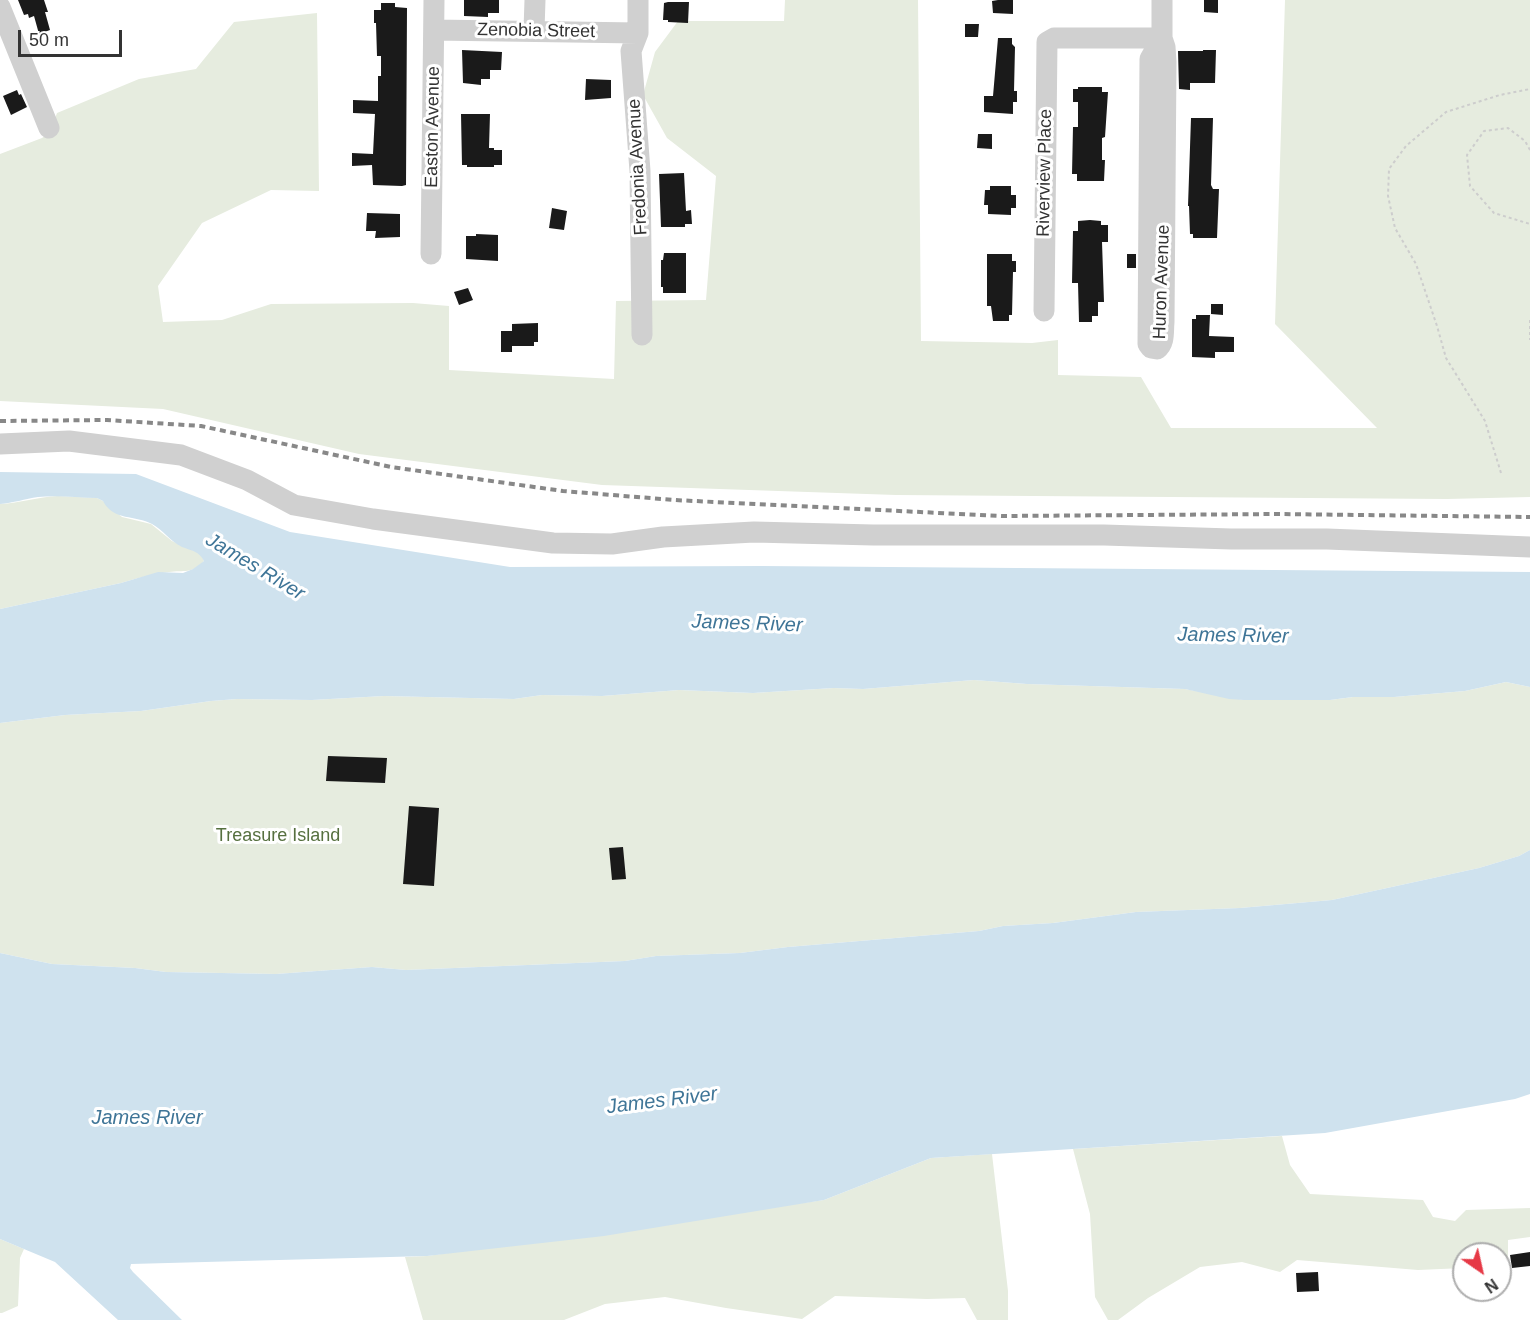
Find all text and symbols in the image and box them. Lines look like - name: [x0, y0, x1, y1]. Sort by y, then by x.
- scale bar: [21, 18, 124, 56]
- street label: Zenobia Street: [477, 19, 595, 43]
- text: 50 m: [29, 30, 69, 50]
- street label: Easton Avenue: [421, 66, 445, 188]
- street label: Fredonia Avenue: [624, 98, 652, 236]
- street label: Riverview Place: [1033, 109, 1057, 237]
- street label: Huron Avenue: [1149, 224, 1175, 340]
- water label: James River: [201, 528, 309, 606]
- water label: James River: [691, 610, 803, 638]
- water label: James River: [1177, 623, 1289, 649]
- park label: Treasure Island: [216, 825, 340, 847]
- water label: James River: [605, 1082, 719, 1120]
- water label: James River: [91, 1106, 203, 1130]
- north arrow: [1452, 1242, 1512, 1302]
- text: N: [1482, 1275, 1501, 1296]

